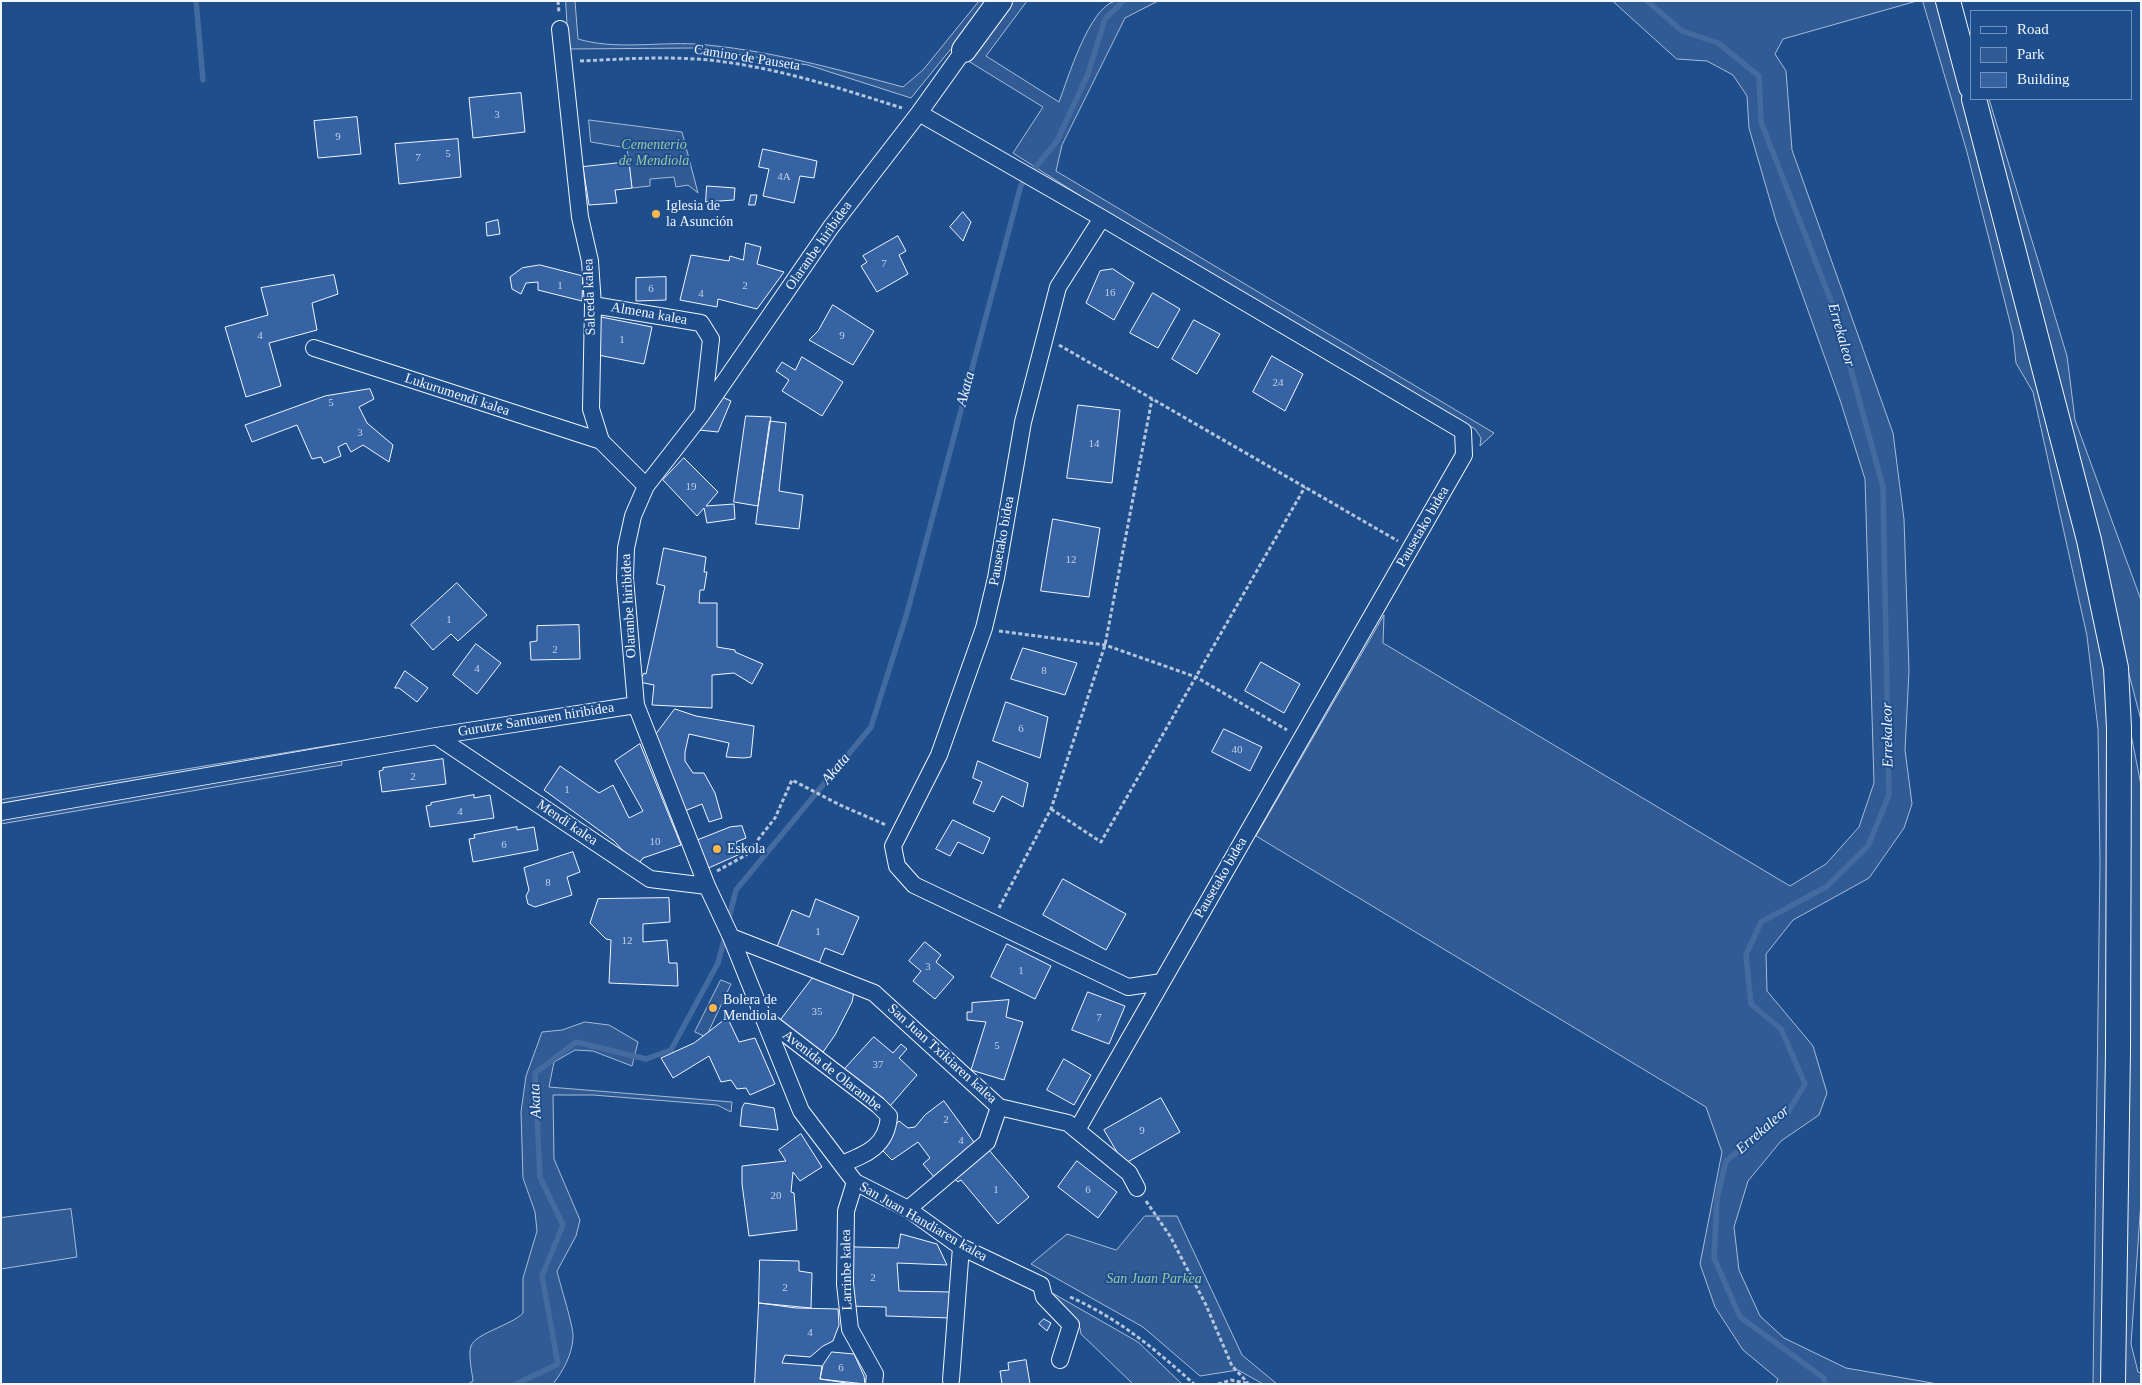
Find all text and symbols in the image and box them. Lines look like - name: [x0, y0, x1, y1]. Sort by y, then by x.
- legend: [1970, 10, 2132, 100]
- text: Road: [2017, 21, 2049, 37]
- street label: Camino de Pauseta: [693, 41, 801, 75]
- text: Park: [2017, 46, 2045, 62]
- text: Building: [2017, 71, 2070, 87]
- house number: 3: [494, 108, 500, 122]
- house number: 9: [335, 130, 341, 144]
- park label: Cementerio de Mendiola: [619, 137, 689, 170]
- house number: 5: [445, 147, 451, 161]
- house number: 7: [415, 151, 421, 165]
- house number: 4A: [777, 170, 791, 184]
- place label: Iglesia de la Asunción: [666, 198, 733, 230]
- street label: Olaranbe hiribidea: [782, 198, 856, 294]
- marker: Iglesia de la Asunción: [650, 208, 662, 220]
- house number: 7: [881, 257, 887, 271]
- street label: Salceda kalea: [580, 258, 600, 336]
- house number: 1: [557, 279, 563, 293]
- house number: 2: [742, 279, 748, 293]
- house number: 6: [648, 282, 654, 296]
- house number: 16: [1104, 286, 1116, 300]
- house number: 4: [698, 287, 704, 301]
- street label: Almena kalea: [609, 299, 689, 329]
- water label: Errekaleor: [1823, 301, 1859, 369]
- house number: 4: [257, 329, 263, 343]
- house number: 9: [839, 329, 845, 343]
- house number: 1: [619, 333, 625, 347]
- street label: Lukurumendi kalea: [402, 370, 512, 420]
- water label: Akata: [953, 370, 979, 408]
- house number: 24: [1272, 376, 1284, 390]
- house number: 5: [328, 396, 334, 410]
- house number: 3: [357, 426, 363, 440]
- house number: 14: [1088, 437, 1100, 451]
- house number: 19: [686, 480, 696, 494]
- street label: Pausetako bidea: [1393, 484, 1453, 570]
- street label: Pausetako bidea: [986, 495, 1018, 587]
- street label: Olaranbe hiribidea: [618, 553, 640, 659]
- house number: 12: [1066, 553, 1076, 567]
- house number: 1: [446, 613, 452, 627]
- house number: 2: [552, 643, 558, 657]
- house number: 4: [474, 662, 480, 676]
- house number: 8: [1041, 664, 1047, 678]
- street label: Gurutze Santuaren hiribidea: [457, 699, 615, 741]
- water label: Errekaleor: [1878, 702, 1898, 768]
- house number: 6: [1018, 722, 1024, 736]
- house number: 40: [1232, 743, 1242, 757]
- water label: Akata: [818, 750, 854, 788]
- house number: 2: [410, 770, 416, 784]
- house number: 1: [564, 783, 570, 797]
- street label: Mendi kalea: [533, 797, 601, 849]
- house number: 4: [457, 805, 463, 819]
- house number: 10: [650, 835, 660, 849]
- street label: Pausetako bidea: [1191, 835, 1251, 921]
- house number: 6: [501, 838, 507, 852]
- place label: Eskola: [727, 841, 765, 857]
- marker: Eskola: [711, 843, 723, 855]
- house number: 8: [545, 876, 551, 890]
- house number: 1: [815, 925, 821, 939]
- house number: 12: [622, 934, 632, 948]
- house number: 3: [925, 960, 931, 974]
- house number: 1: [1018, 964, 1024, 978]
- place label: Bolera de Mendiola: [723, 992, 777, 1024]
- street label: San Juan Txikiaren kalea: [884, 1001, 1000, 1107]
- marker: Bolera de Mendiola: [707, 1002, 719, 1014]
- house number: 35: [812, 1005, 822, 1019]
- house number: 7: [1096, 1011, 1102, 1025]
- street label: Avenida de Olarambe: [779, 1027, 885, 1115]
- house number: 5: [994, 1039, 1000, 1053]
- house number: 37: [872, 1058, 884, 1072]
- water label: Akata: [526, 1083, 546, 1119]
- water label: Errekaleor: [1732, 1102, 1794, 1158]
- house number: 2: [943, 1113, 949, 1127]
- house number: 9: [1139, 1124, 1145, 1138]
- house number: 4: [958, 1134, 964, 1148]
- street label: San Juan Handiaren kalea: [856, 1178, 990, 1266]
- house number: 1: [993, 1183, 999, 1197]
- house number: 6: [1085, 1183, 1091, 1197]
- house number: 20: [770, 1189, 781, 1203]
- street label: Larrinbe kalea: [838, 1229, 856, 1311]
- house number: 2: [870, 1271, 876, 1285]
- park label: San Juan Parkea: [1106, 1271, 1202, 1287]
- house number: 2: [782, 1281, 788, 1295]
- house number: 4: [807, 1326, 813, 1340]
- house number: 6: [838, 1361, 844, 1375]

